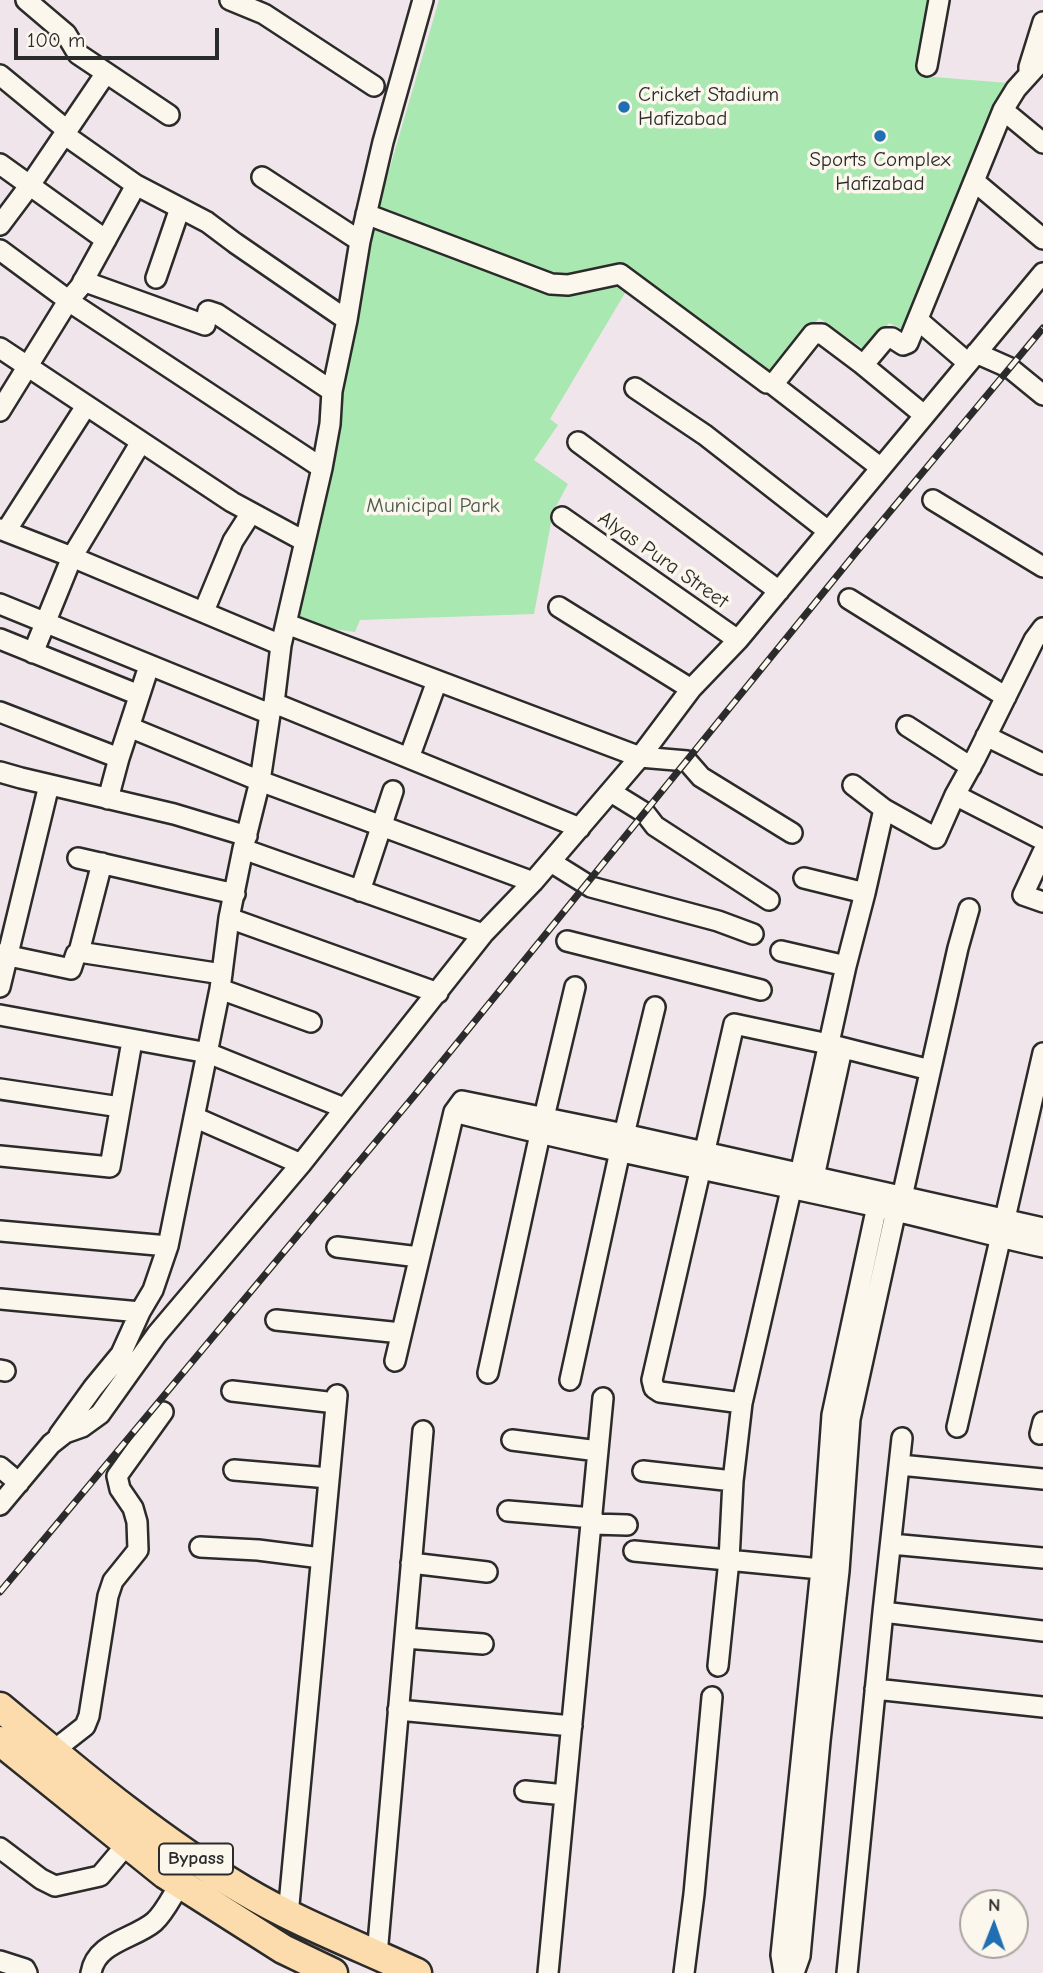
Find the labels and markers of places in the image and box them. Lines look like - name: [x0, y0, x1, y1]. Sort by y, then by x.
- place label: Cricket Stadium Hafizabad: [638, 82, 779, 132]
- marker: Cricket Stadium Hafizabad: [616, 99, 632, 115]
- marker: Sports Complex Hafizabad: [872, 128, 888, 144]
- place label: Sports Complex Hafizabad: [809, 147, 951, 197]

